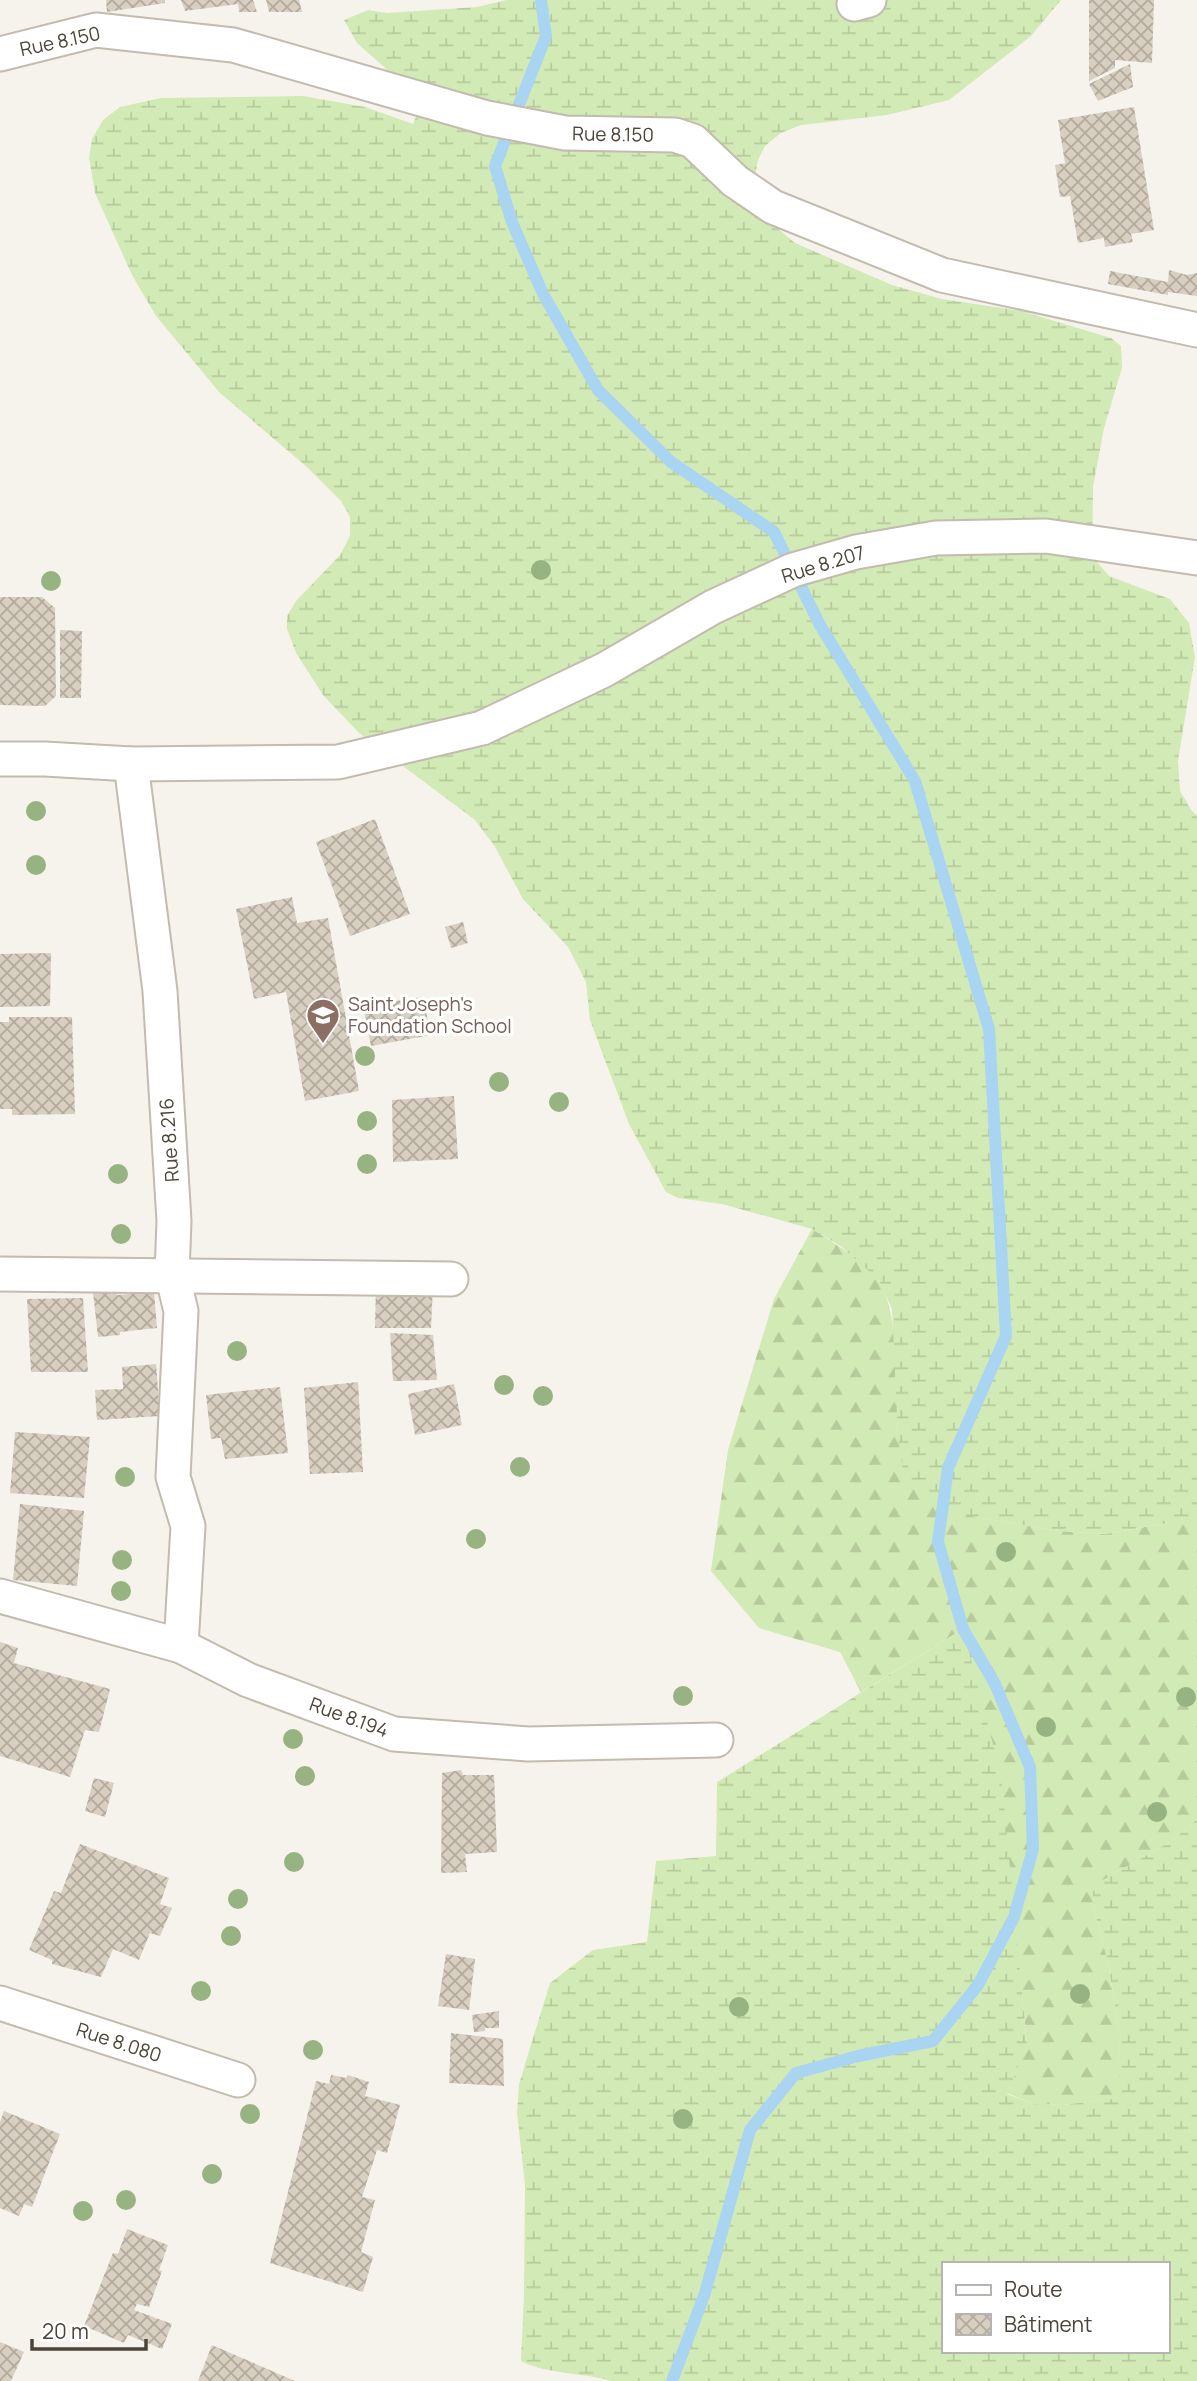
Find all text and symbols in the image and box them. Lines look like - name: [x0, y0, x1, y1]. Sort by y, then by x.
- street label: Rue 8.150: [17, 20, 103, 62]
- street label: Rue 8.150: [572, 120, 654, 148]
- street label: Rue 8.207: [778, 539, 868, 589]
- place label: Saint Joseph's Foundation School: [348, 991, 512, 1039]
- school or university icon: Saint Joseph's Foundation School: [304, 996, 342, 1045]
- street label: Rue 8.216: [153, 1097, 185, 1183]
- street label: Rue 8.194: [306, 1691, 392, 1743]
- street label: Rue 8.080: [73, 2016, 165, 2068]
- legend: [942, 2262, 1169, 2353]
- text: Route: [1004, 2275, 1062, 2303]
- scale bar: [32, 2308, 145, 2352]
- text: Bâtiment: [1004, 2310, 1092, 2338]
- text: 20 m: [42, 2317, 89, 2345]

